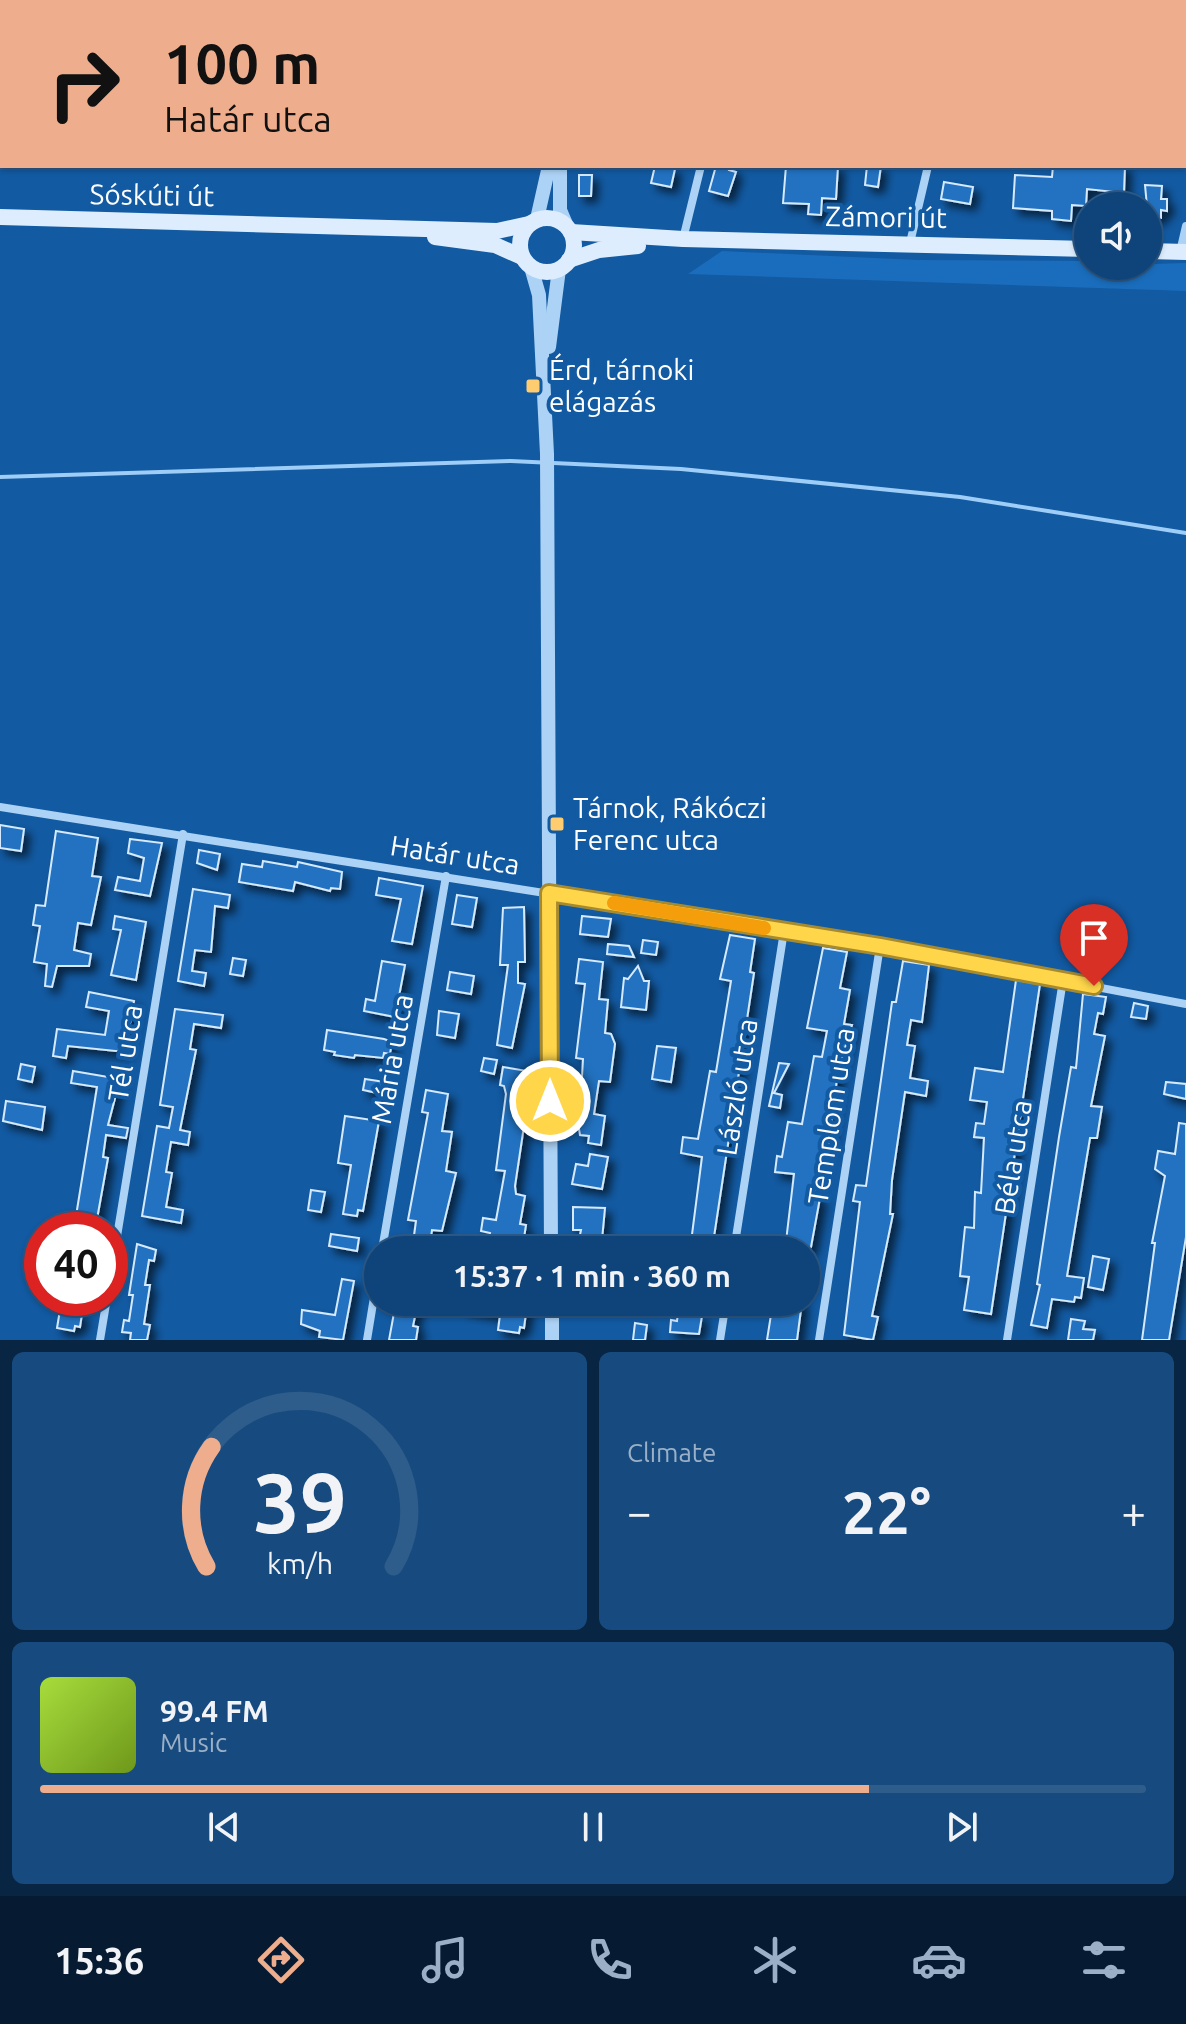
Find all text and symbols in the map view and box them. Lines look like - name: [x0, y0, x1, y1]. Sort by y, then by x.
- icon: right: [32, 32, 136, 136]
- text: 100 m: [164, 32, 320, 95]
- text: Határ utca: [164, 98, 332, 139]
- street label: Sóskúti út: [89, 178, 215, 211]
- map controls: [1074, 192, 1162, 280]
- button: sound: [1074, 192, 1162, 280]
- street label: Zámori út: [825, 200, 947, 233]
- place label: Érd, tárnoki elágazás: [549, 353, 694, 417]
- marker: Érd, tárnoki elágazás: [524, 377, 542, 395]
- place label: Tárnok, Rákóczi Ferenc utca: [573, 792, 767, 855]
- marker: Tárnok, Rákóczi Ferenc utca: [548, 815, 566, 833]
- street label: Határ utca: [388, 829, 522, 880]
- pin: [1060, 904, 1128, 986]
- icon: arrive: [1072, 916, 1116, 960]
- street label: Mária utca: [365, 992, 418, 1126]
- street label: Tél utca: [102, 1002, 147, 1104]
- street label: László utca: [710, 1016, 763, 1158]
- street label: Templom utca: [801, 1025, 860, 1207]
- position arrow: [508, 1059, 592, 1143]
- street label: Béla utca: [988, 1097, 1037, 1216]
- speed limit sign: 40: [24, 1212, 128, 1316]
- text: 15:37 · 1 min · 360 m: [453, 1259, 731, 1293]
- text: Climate: [627, 1438, 716, 1467]
- text: 39: [253, 1455, 346, 1549]
- text: 22°: [842, 1478, 931, 1545]
- text: −: [627, 1487, 652, 1536]
- text: +: [1121, 1487, 1146, 1536]
- text: km/h: [267, 1547, 333, 1579]
- text: 99.4 FM: [160, 1694, 269, 1728]
- text: Music: [160, 1728, 227, 1757]
- icon: previous: [202, 1805, 246, 1849]
- icon: pause: [571, 1805, 615, 1849]
- icon: next: [940, 1805, 984, 1849]
- icon: directions: [253, 1932, 309, 1988]
- icon: music: [417, 1932, 473, 1988]
- icon: phone: [582, 1932, 638, 1988]
- icon: climate: [747, 1932, 803, 1988]
- icon: car: [911, 1932, 967, 1988]
- icon: filters: [1076, 1932, 1132, 1988]
- text: 15:36: [54, 1940, 144, 1981]

